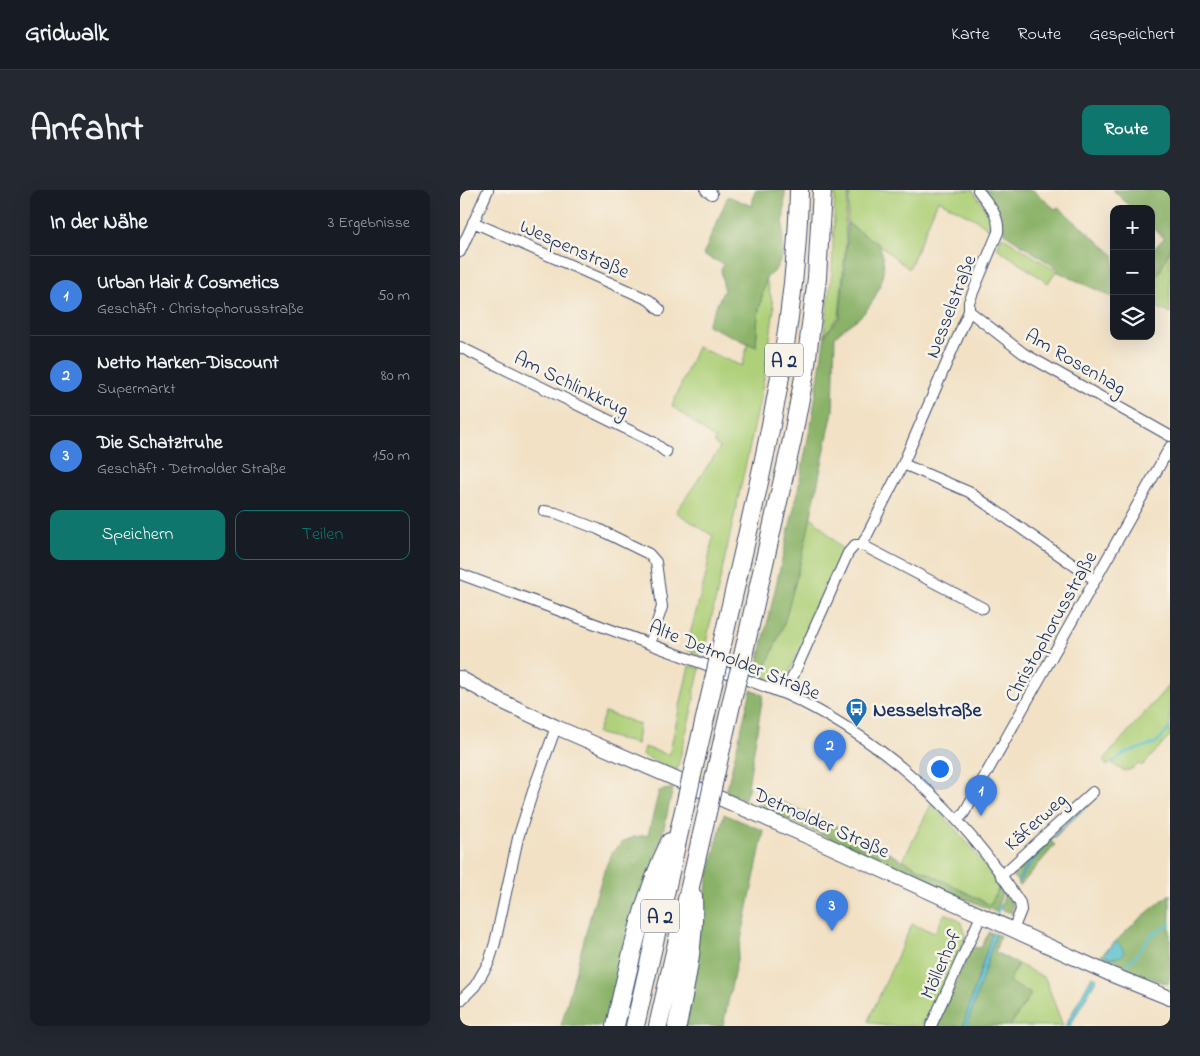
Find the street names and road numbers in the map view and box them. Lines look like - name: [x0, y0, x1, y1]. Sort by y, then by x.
- street label: Wespenstraße: [514, 213, 634, 287]
- street label: Nesselstraße: [919, 251, 985, 363]
- street label: Am Rosenhag: [1018, 322, 1131, 405]
- road number: A 2: [765, 344, 803, 376]
- street label: Am Schlinkkrug: [508, 345, 633, 427]
- street label: Christophorusstraße: [999, 546, 1106, 708]
- street label: Alte Detmolder Straße: [644, 614, 824, 709]
- street label: Detmolder Straße: [747, 781, 894, 867]
- street label: Käferweg: [999, 787, 1075, 860]
- road number: A 2: [641, 899, 679, 932]
- street label: Möllerhof: [914, 925, 971, 1004]

